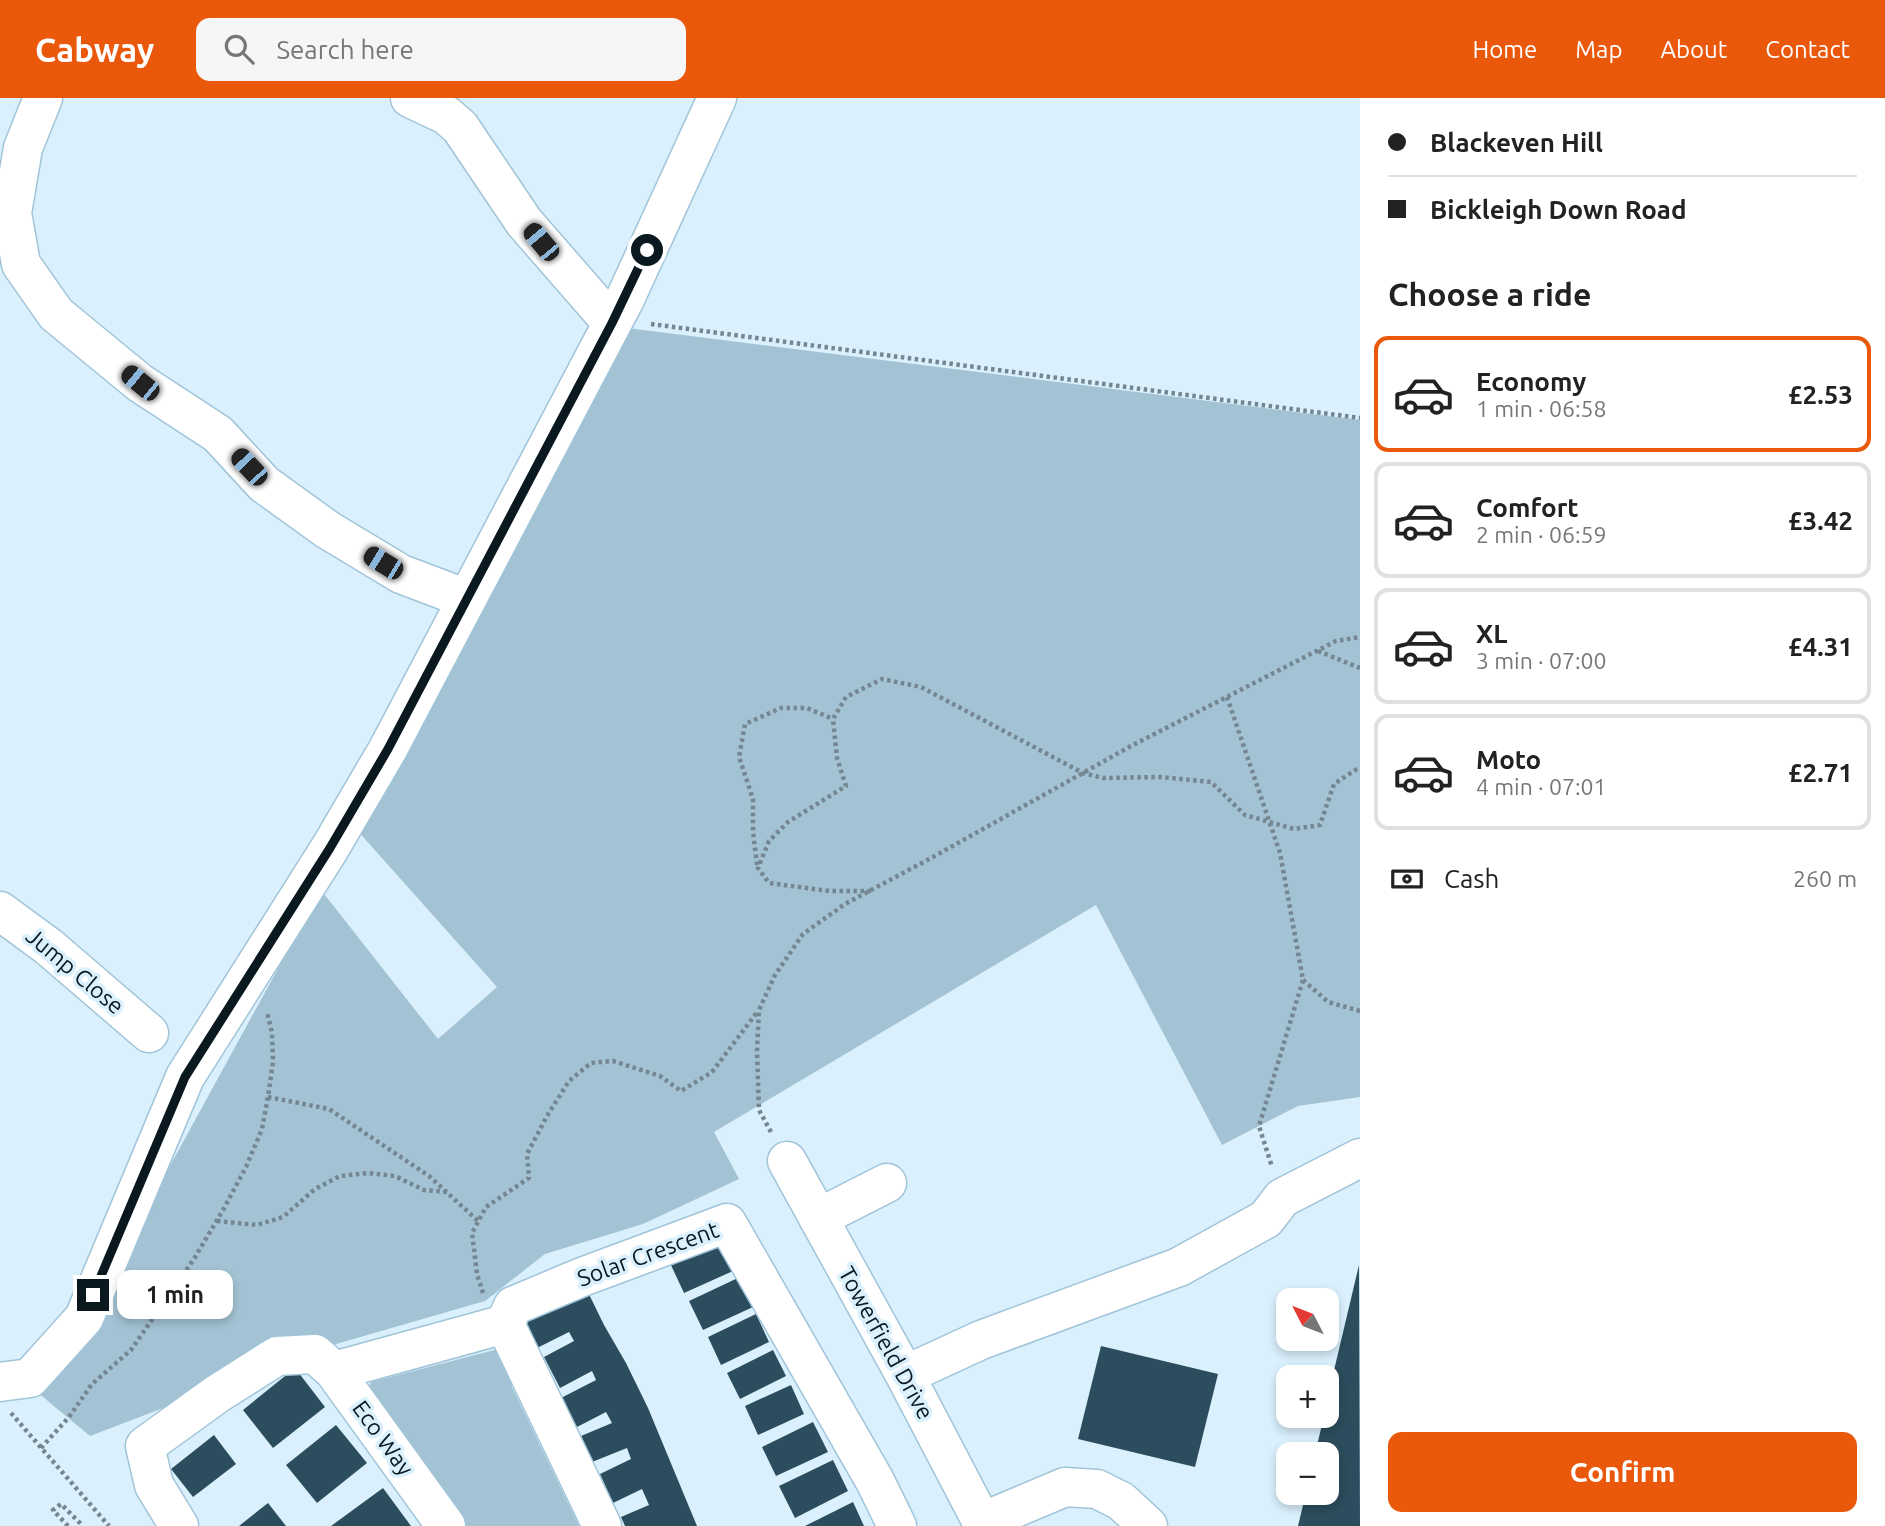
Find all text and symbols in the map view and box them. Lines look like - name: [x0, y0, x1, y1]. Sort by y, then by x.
- search box: [196, 18, 686, 81]
- icon: search: [220, 30, 258, 68]
- text: Cabway: [35, 31, 154, 68]
- text: Search here: [276, 35, 414, 64]
- text: Home: [1472, 36, 1537, 63]
- text: Map: [1575, 36, 1622, 63]
- text: About: [1660, 36, 1727, 63]
- text: Contact: [1765, 36, 1850, 63]
- text: Blackeven Hill: [1430, 128, 1603, 157]
- text: Bickleigh Down Road: [1430, 195, 1687, 224]
- car: [520, 219, 563, 265]
- route start: [631, 234, 663, 266]
- text: Choose a ride: [1388, 276, 1591, 312]
- car: [118, 362, 163, 404]
- icon: car: [1392, 363, 1455, 426]
- text: Economy: [1476, 367, 1586, 396]
- text: £2.53: [1788, 380, 1853, 409]
- text: 1 min · 06:58: [1476, 396, 1607, 421]
- car: [227, 444, 272, 490]
- icon: car: [1392, 489, 1455, 552]
- text: Comfort: [1476, 493, 1579, 522]
- text: £3.42: [1788, 506, 1853, 535]
- text: 2 min · 06:59: [1476, 522, 1607, 547]
- car: [360, 543, 407, 583]
- icon: car: [1392, 615, 1455, 678]
- text: XL: [1476, 619, 1507, 648]
- text: £4.31: [1788, 632, 1853, 661]
- text: 3 min · 07:00: [1476, 648, 1607, 673]
- icon: car: [1392, 741, 1455, 804]
- text: Moto: [1476, 745, 1541, 774]
- text: £2.71: [1788, 758, 1853, 787]
- text: 4 min · 07:01: [1476, 774, 1607, 799]
- icon: cash: [1388, 860, 1426, 898]
- text: Cash: [1444, 864, 1499, 893]
- text: 260 m: [1793, 866, 1857, 891]
- street label: Jump Close: [22, 923, 129, 1019]
- street label: Solar Crescent: [574, 1216, 722, 1291]
- street label: Towerfield Drive: [834, 1262, 939, 1423]
- callout: 1 min: [118, 1270, 233, 1320]
- route end: [77, 1279, 109, 1311]
- text: 1 min: [146, 1282, 204, 1307]
- north arrow: [1276, 1288, 1339, 1351]
- map controls: [1276, 1288, 1339, 1505]
- button: +: [1276, 1365, 1339, 1428]
- street label: Eco Way: [348, 1396, 419, 1480]
- button: Confirm: [1388, 1432, 1857, 1512]
- button: −: [1276, 1442, 1339, 1505]

